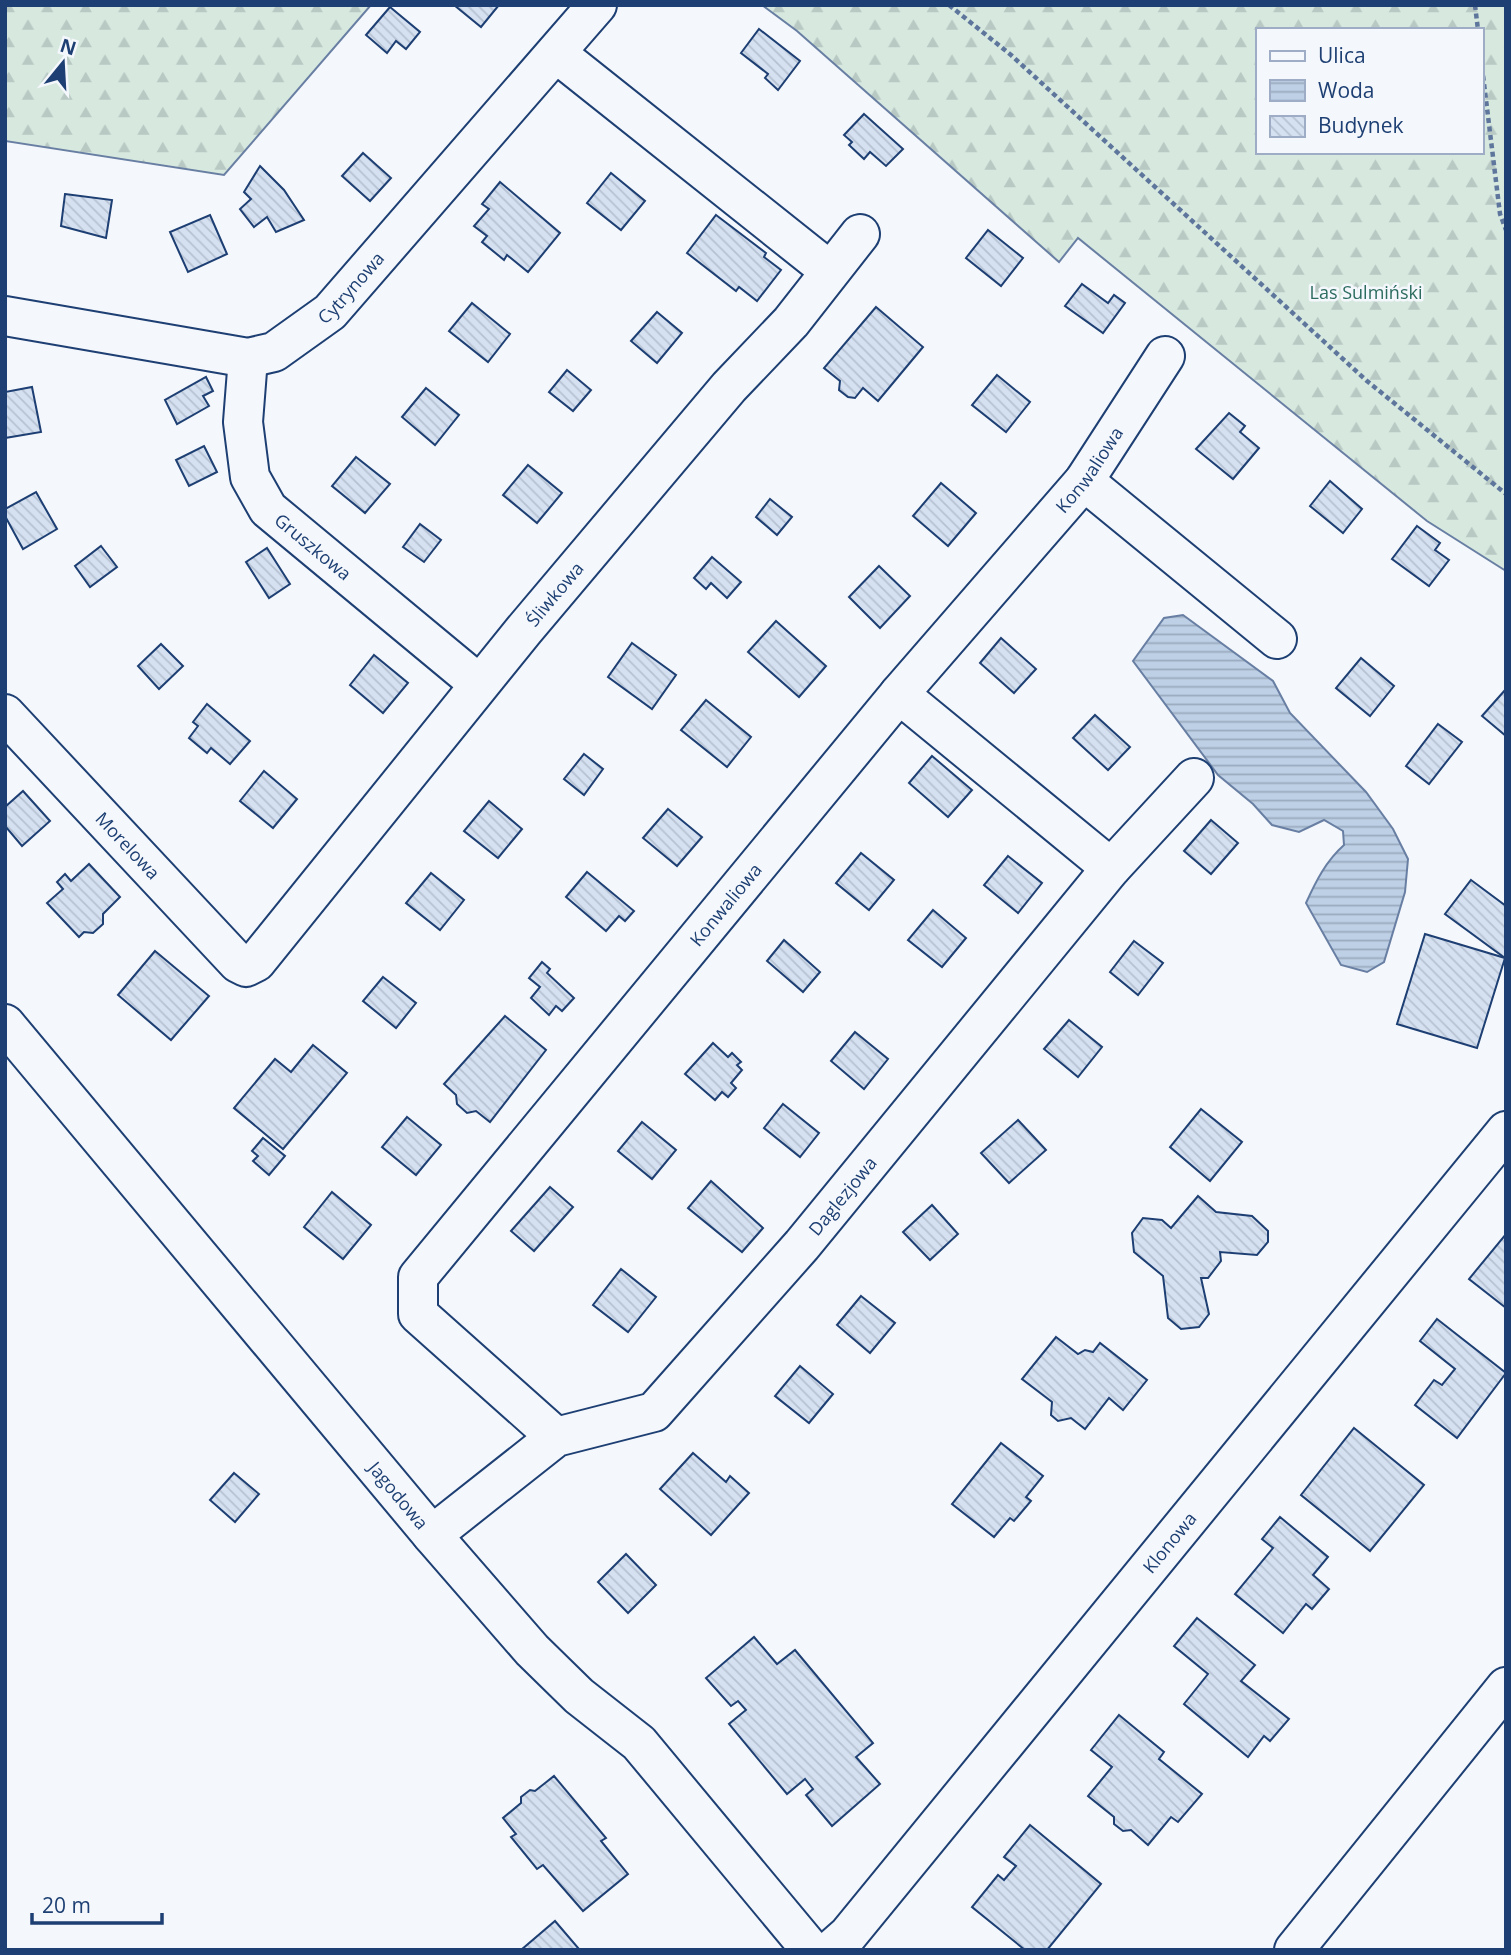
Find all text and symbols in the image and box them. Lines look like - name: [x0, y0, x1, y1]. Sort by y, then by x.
- north arrow: [28, 28, 98, 98]
- legend: [1256, 28, 1483, 154]
- text: N: [57, 32, 80, 62]
- text: Ulica: [1318, 41, 1366, 69]
- text: Woda: [1318, 76, 1375, 104]
- text: Budynek: [1318, 111, 1404, 139]
- street label: Cytrynowa: [313, 246, 389, 329]
- park label: Las Sulmiński: [1310, 280, 1422, 304]
- street label: Konwaliowa: [1050, 422, 1128, 518]
- street label: Gruszkowa: [270, 508, 357, 585]
- street label: Śliwkowa: [520, 557, 588, 631]
- street label: Morelowa: [91, 807, 165, 884]
- street label: Konwaliowa: [684, 858, 767, 951]
- street label: Daglezjowa: [803, 1151, 882, 1240]
- street label: Jagodowa: [362, 1455, 434, 1534]
- street label: Klonowa: [1137, 1507, 1201, 1578]
- scale bar: [32, 1882, 161, 1926]
- text: 20 m: [42, 1891, 91, 1919]

